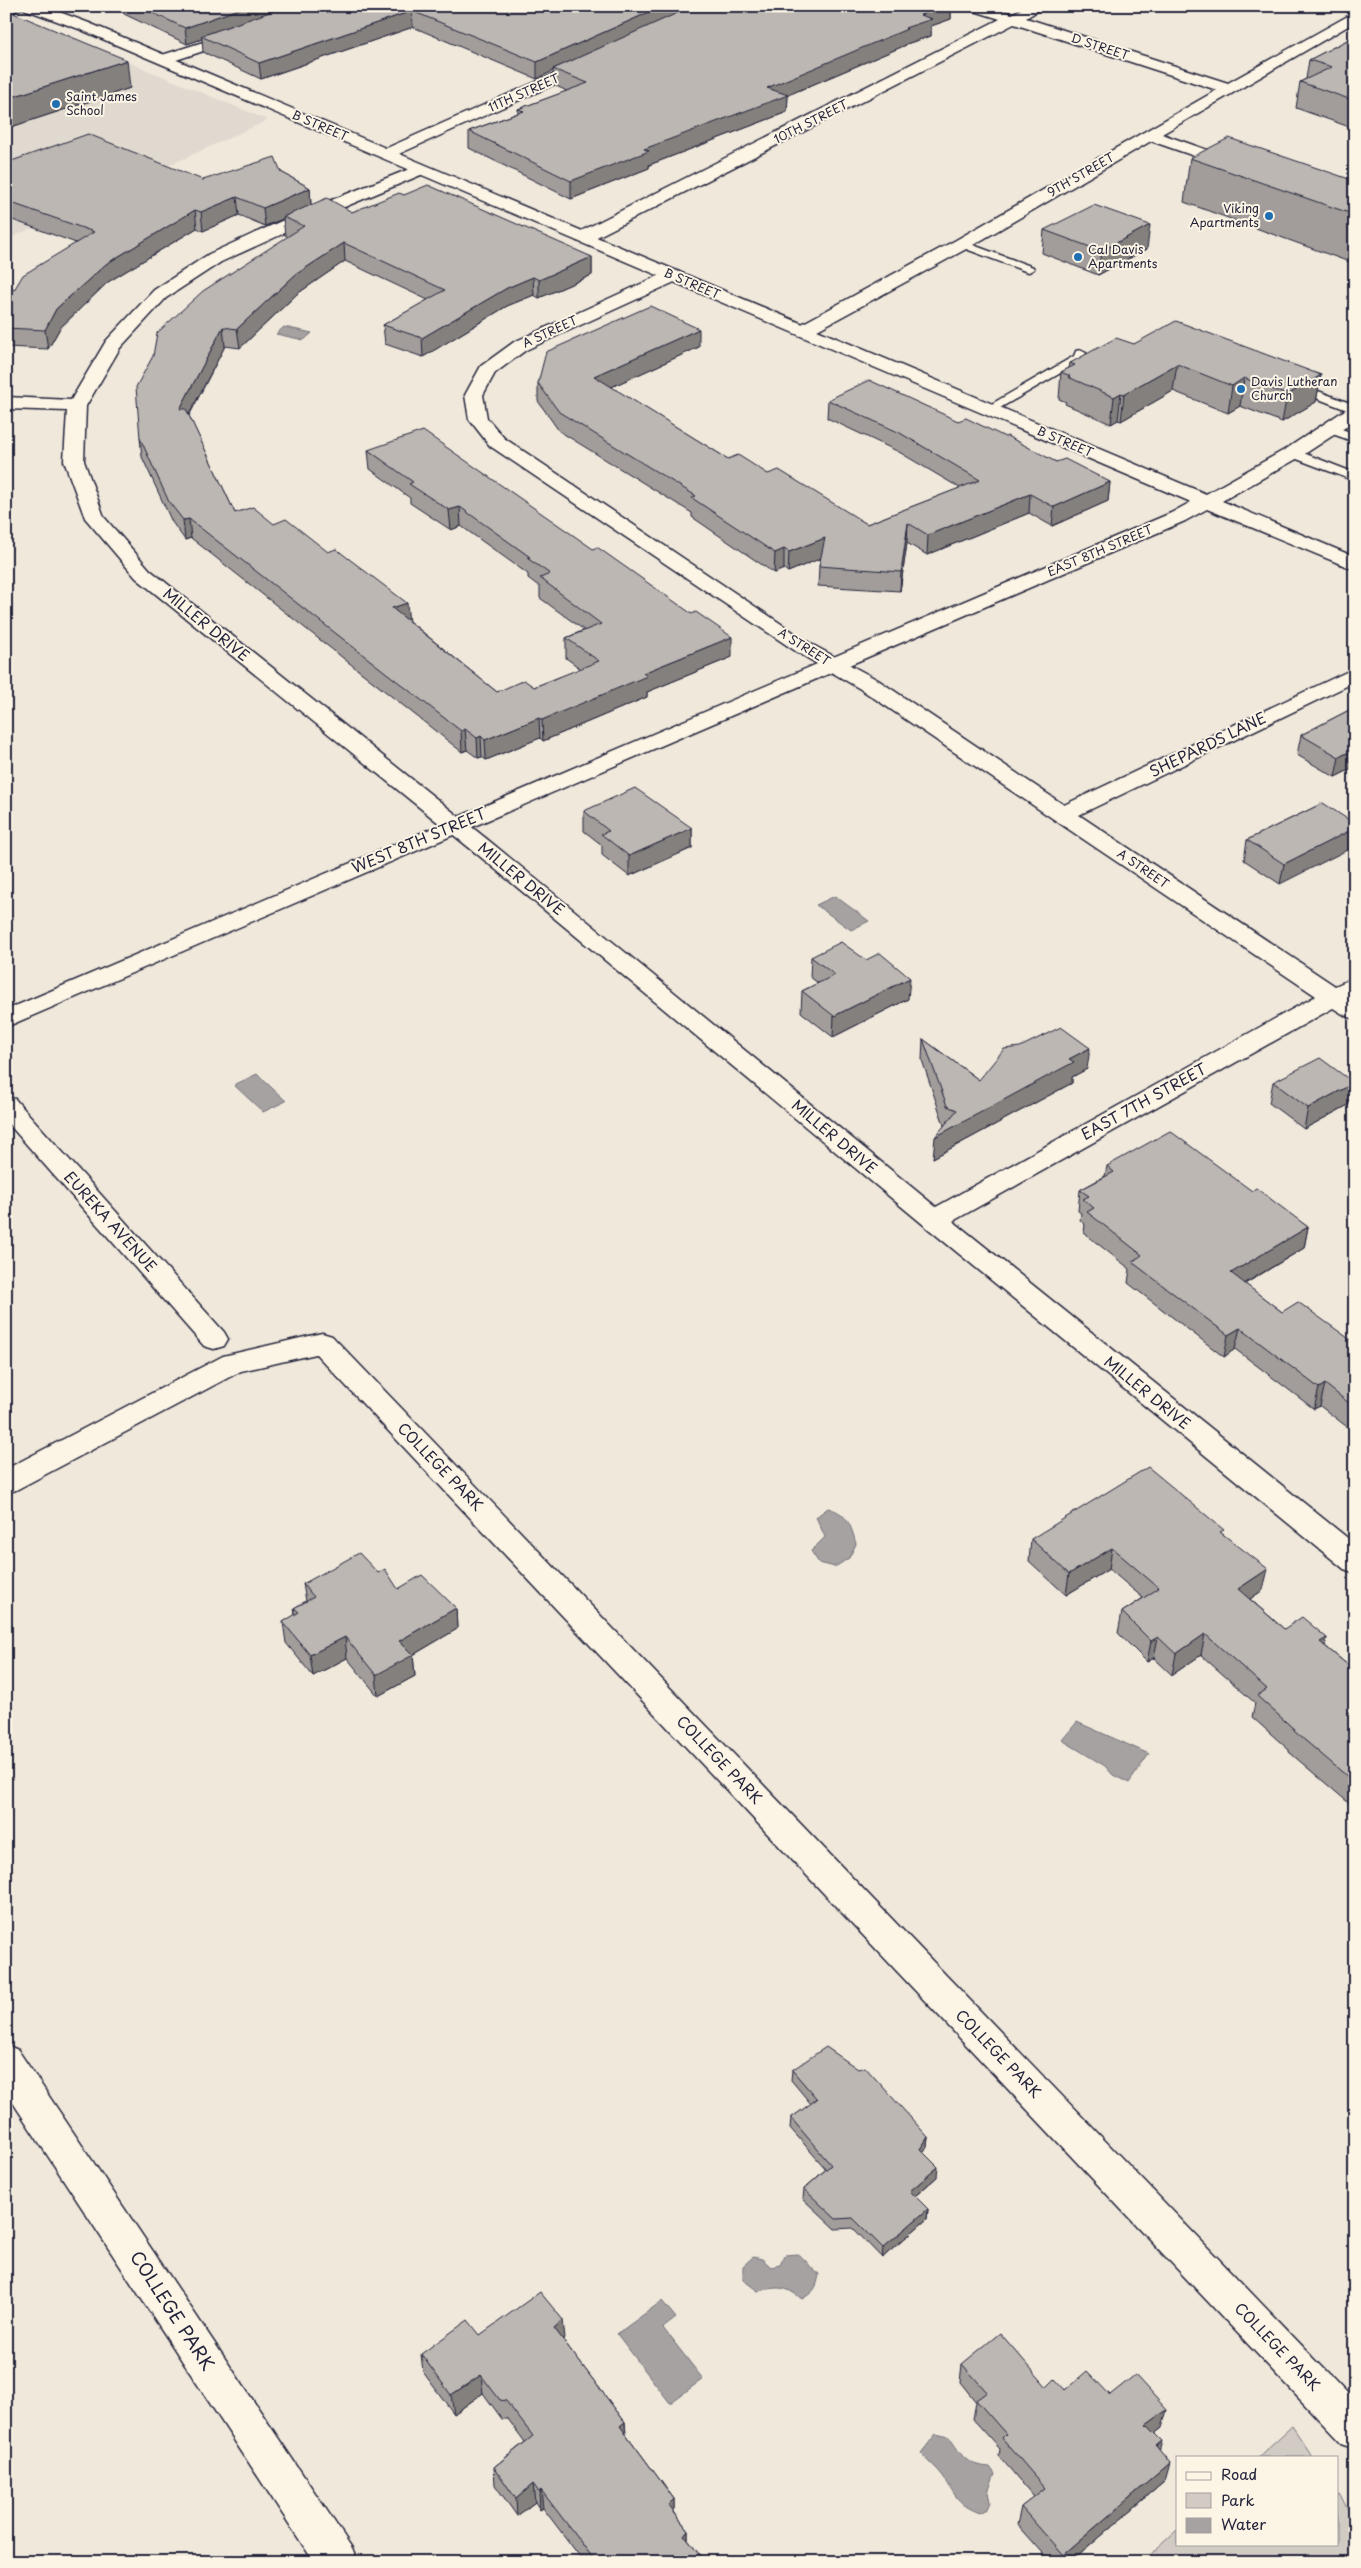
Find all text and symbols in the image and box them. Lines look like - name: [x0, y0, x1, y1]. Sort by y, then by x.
- street label: D STREET: [1069, 28, 1132, 64]
- street label: 11TH STREET: [485, 68, 563, 116]
- place label: Saint James School: [66, 87, 137, 119]
- street label: 10TH STREET: [770, 94, 851, 147]
- marker: Saint James School: [50, 98, 62, 110]
- street label: B STREET: [289, 105, 352, 145]
- street label: 9TH STREET: [1044, 147, 1118, 201]
- place label: Viking Apartments: [1190, 199, 1259, 231]
- marker: Viking Apartments: [1263, 210, 1275, 222]
- place label: Cal Davis Apartments: [1088, 240, 1158, 272]
- marker: Cal Davis Apartments: [1072, 251, 1084, 263]
- street label: B STREET: [661, 263, 724, 303]
- street label: A STREET: [519, 310, 581, 352]
- place label: Davis Lutheran Church: [1251, 372, 1337, 404]
- marker: Davis Lutheran Church: [1235, 383, 1247, 395]
- street label: B STREET: [1034, 421, 1097, 461]
- street label: EAST 8TH STREET: [1044, 519, 1156, 580]
- street label: MILLER DRIVE: [159, 582, 255, 666]
- street label: A STREET: [775, 623, 835, 670]
- street label: SHEPARDS LANE: [1145, 705, 1270, 782]
- street label: WEST 8TH STREET: [348, 801, 490, 878]
- street label: MILLER DRIVE: [474, 836, 570, 920]
- street label: A STREET: [1114, 844, 1174, 893]
- street label: EAST 7TH STREET: [1076, 1056, 1211, 1145]
- street label: MILLER DRIVE: [787, 1093, 883, 1179]
- street label: EUREKA AVENUE: [59, 1165, 163, 1277]
- street label: MILLER DRIVE: [1100, 1350, 1196, 1434]
- street label: COLLEGE PARK: [393, 1417, 489, 1515]
- street label: COLLEGE PARK: [672, 1710, 768, 1808]
- street label: COLLEGE PARK: [951, 2004, 1047, 2102]
- street label: COLLEGE PARK: [124, 2245, 222, 2375]
- street label: COLLEGE PARK: [1230, 2297, 1326, 2395]
- legend: [1176, 2456, 1338, 2546]
- text: Road: [1221, 2462, 1257, 2485]
- text: Park: [1221, 2488, 1255, 2511]
- text: Water: [1221, 2512, 1266, 2535]

